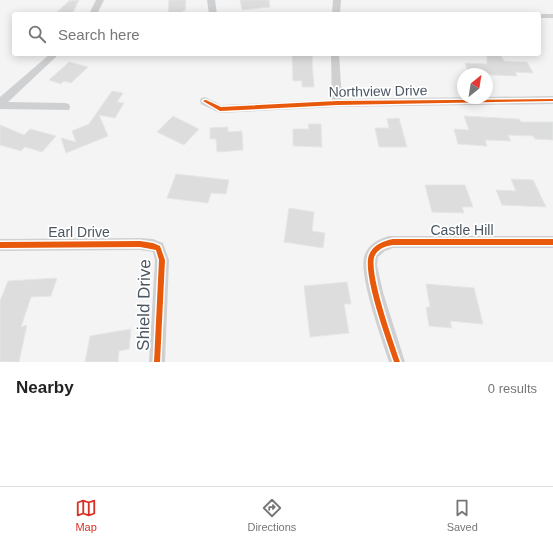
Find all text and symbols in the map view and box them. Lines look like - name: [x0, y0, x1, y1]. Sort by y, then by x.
- search box: [12, 12, 541, 56]
- icon: search: [26, 23, 48, 45]
- text: Search here: [58, 26, 140, 43]
- north arrow: [457, 68, 493, 104]
- street label: Northview Drive: [328, 82, 428, 100]
- street label: Castle Hill: [430, 222, 494, 238]
- street label: Earl Drive: [48, 224, 110, 240]
- street label: Shield Drive: [134, 259, 154, 351]
- text: Nearby: [16, 378, 74, 397]
- text: 0 results: [488, 381, 537, 396]
- tab: Map: [75, 497, 97, 533]
- tab: Directions: [247, 497, 296, 533]
- tab: Saved: [447, 497, 478, 533]

